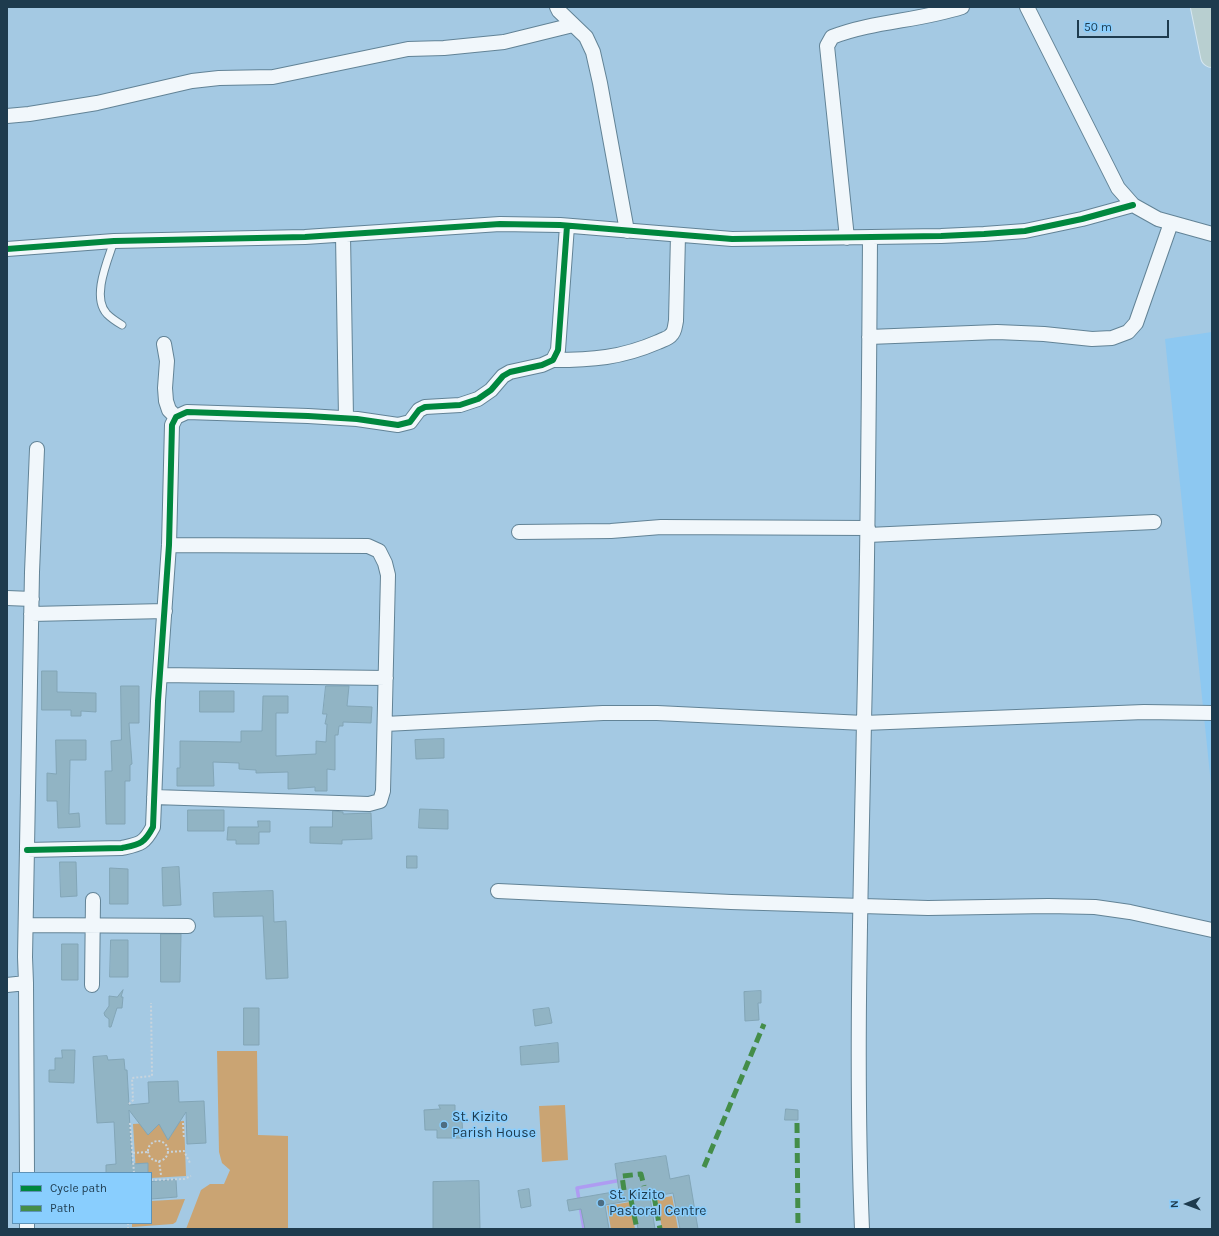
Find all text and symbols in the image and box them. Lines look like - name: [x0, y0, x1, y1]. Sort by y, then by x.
- scale bar: [1079, 12, 1171, 38]
- text: 50 m: [1084, 20, 1112, 34]
- place label: St. Kizito Parish House: [452, 1109, 536, 1142]
- marker: St. Kizito Parish House: [439, 1120, 449, 1130]
- legend: [12, 1172, 152, 1224]
- text: Cycle path: [50, 1181, 107, 1195]
- north arrow: [1167, 1184, 1207, 1224]
- place label: St. Kizito Pastoral Centre: [609, 1187, 706, 1220]
- marker: St. Kizito Pastoral Centre: [596, 1198, 606, 1208]
- text: N: [1168, 1200, 1181, 1208]
- text: Path: [50, 1201, 75, 1215]

